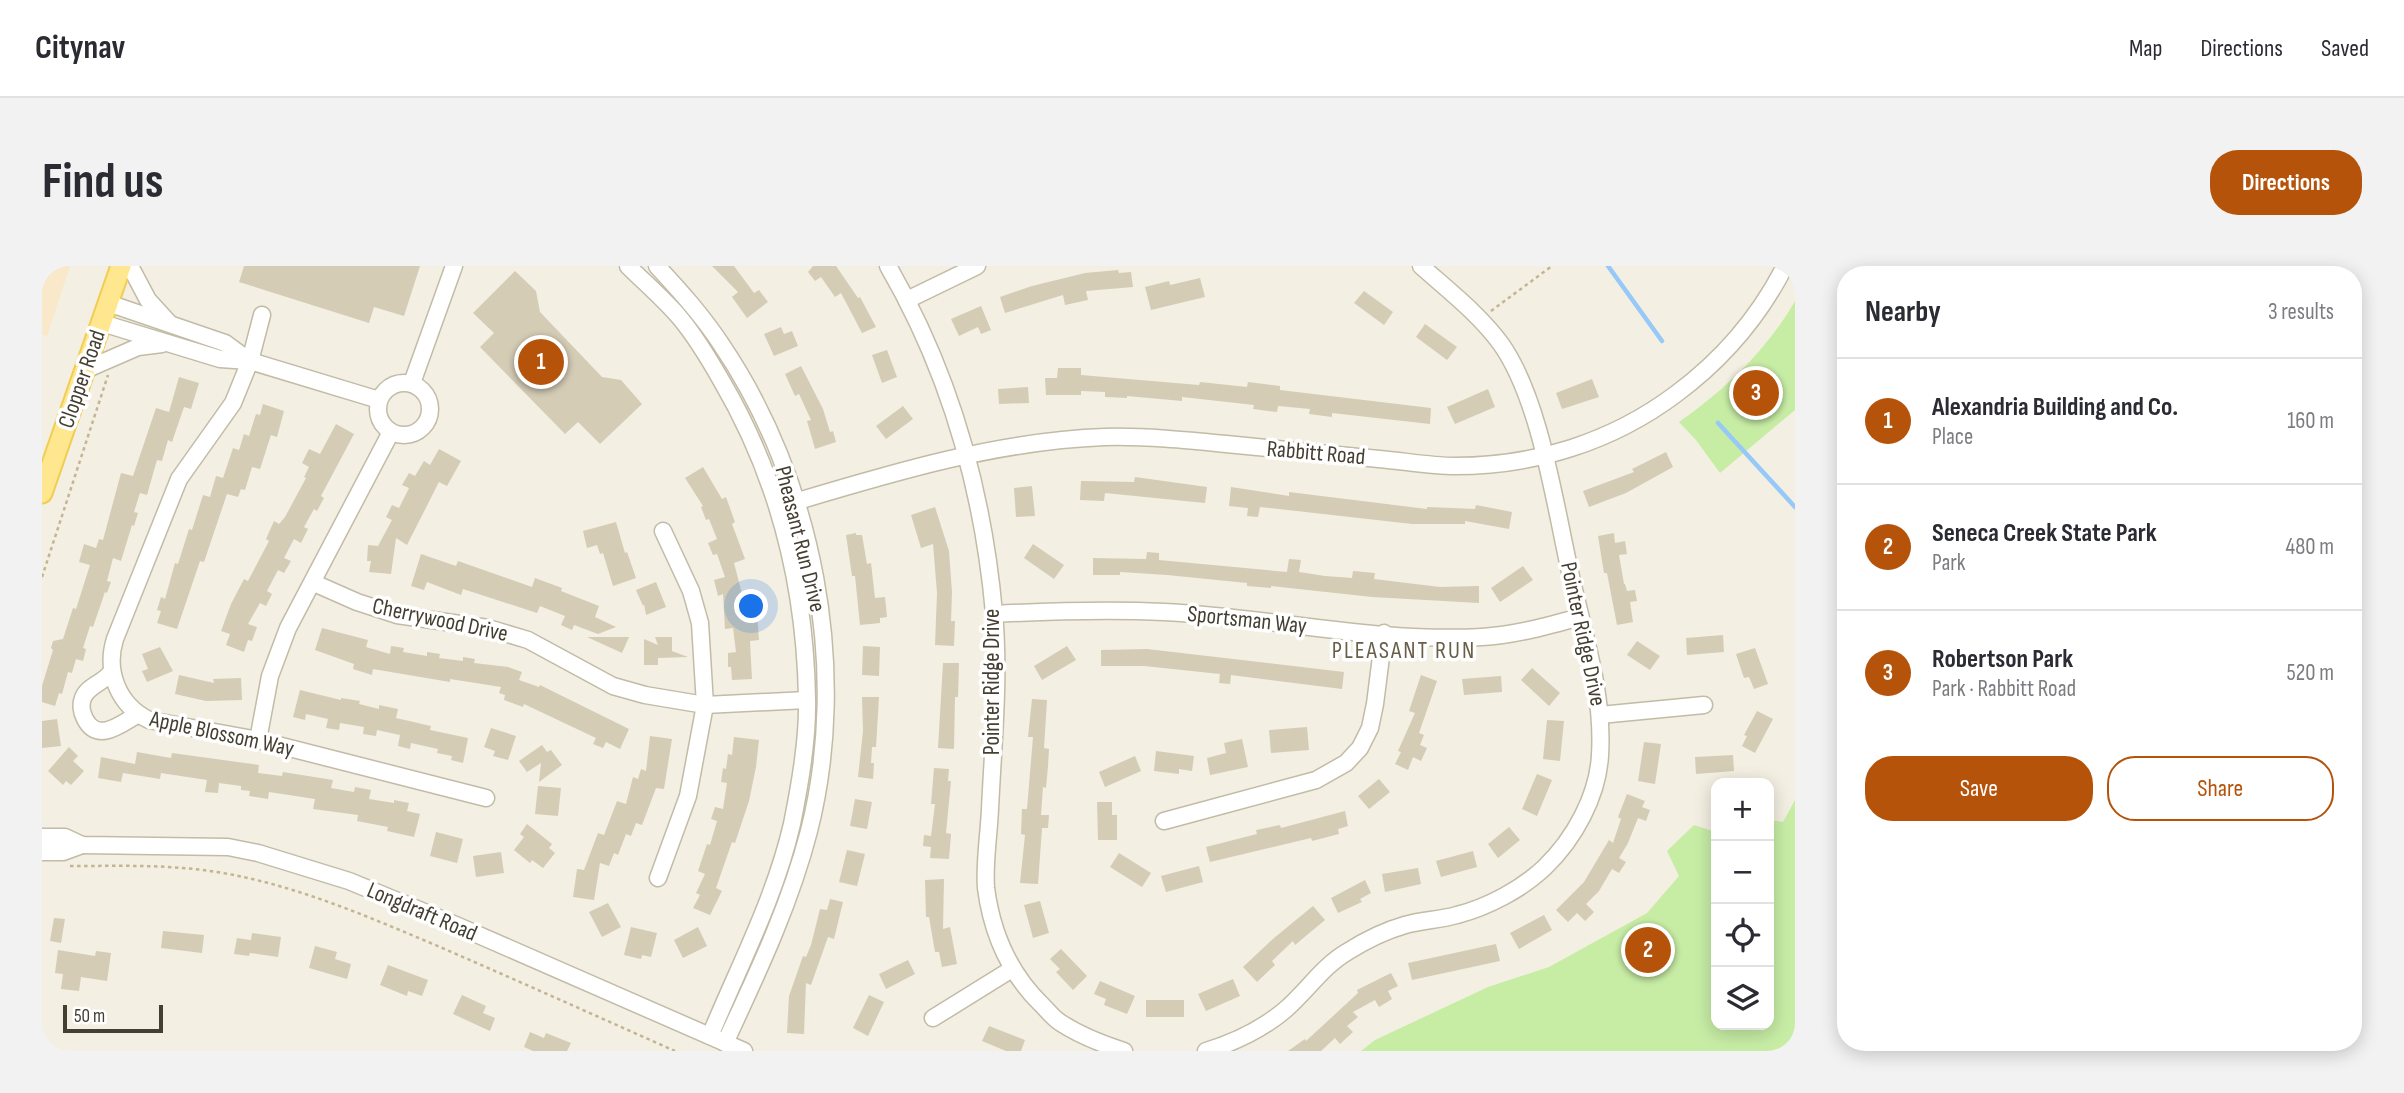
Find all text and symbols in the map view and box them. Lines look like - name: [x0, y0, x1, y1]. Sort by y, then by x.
- text: Citynav: [35, 28, 125, 68]
- text: Map: [2129, 34, 2162, 63]
- text: Directions: [2200, 34, 2283, 63]
- text: Saved: [2321, 34, 2369, 63]
- button: Directions: [2210, 150, 2362, 215]
- text: Find us: [42, 153, 164, 212]
- text: Nearby: [1865, 294, 1941, 330]
- text: 3 results: [2268, 298, 2334, 326]
- street label: Clopper Road: [52, 326, 112, 432]
- pin: 1: [518, 336, 564, 388]
- pin: 3: [1733, 367, 1779, 419]
- text: Alexandria Building and Co.: [1932, 392, 2178, 423]
- text: 1: [1883, 407, 1893, 435]
- text: 160 m: [2287, 407, 2334, 435]
- text: Place: [1932, 423, 1973, 451]
- street label: Rabbitt Road: [1266, 435, 1366, 471]
- street label: Pheasant Run Drive: [768, 463, 832, 615]
- text: Seneca Creek State Park: [1932, 518, 2157, 549]
- text: 2: [1883, 533, 1893, 561]
- text: 480 m: [2286, 533, 2334, 561]
- text: Park: [1932, 549, 1966, 577]
- street label: Pointer Ridge Drive: [1554, 559, 1612, 709]
- your location: [734, 589, 768, 623]
- street label: Cherrywood Drive: [370, 592, 510, 648]
- street label: Sportsman Way: [1186, 600, 1308, 640]
- street label: Pointer Ridge Drive: [978, 609, 1006, 755]
- district label: PLEASANT RUN: [1332, 636, 1476, 665]
- text: Robertson Park: [1932, 644, 2073, 675]
- text: 3: [1883, 659, 1893, 687]
- text: 520 m: [2287, 659, 2334, 687]
- text: Park · Rabbitt Road: [1932, 675, 2076, 703]
- street label: Apple Blossom Way: [146, 705, 297, 763]
- button: Save: [1865, 756, 2093, 821]
- button: Share: [2107, 756, 2334, 821]
- map controls: [1711, 778, 1774, 1030]
- button: +: [1711, 778, 1774, 841]
- button: −: [1711, 841, 1774, 904]
- street label: Longdraft Road: [363, 876, 481, 948]
- button: locate: [1711, 904, 1774, 967]
- pin: 2: [1625, 924, 1671, 976]
- button: layers: [1711, 967, 1774, 1030]
- scale bar: [63, 1002, 163, 1034]
- text: 50 m: [74, 1005, 105, 1028]

